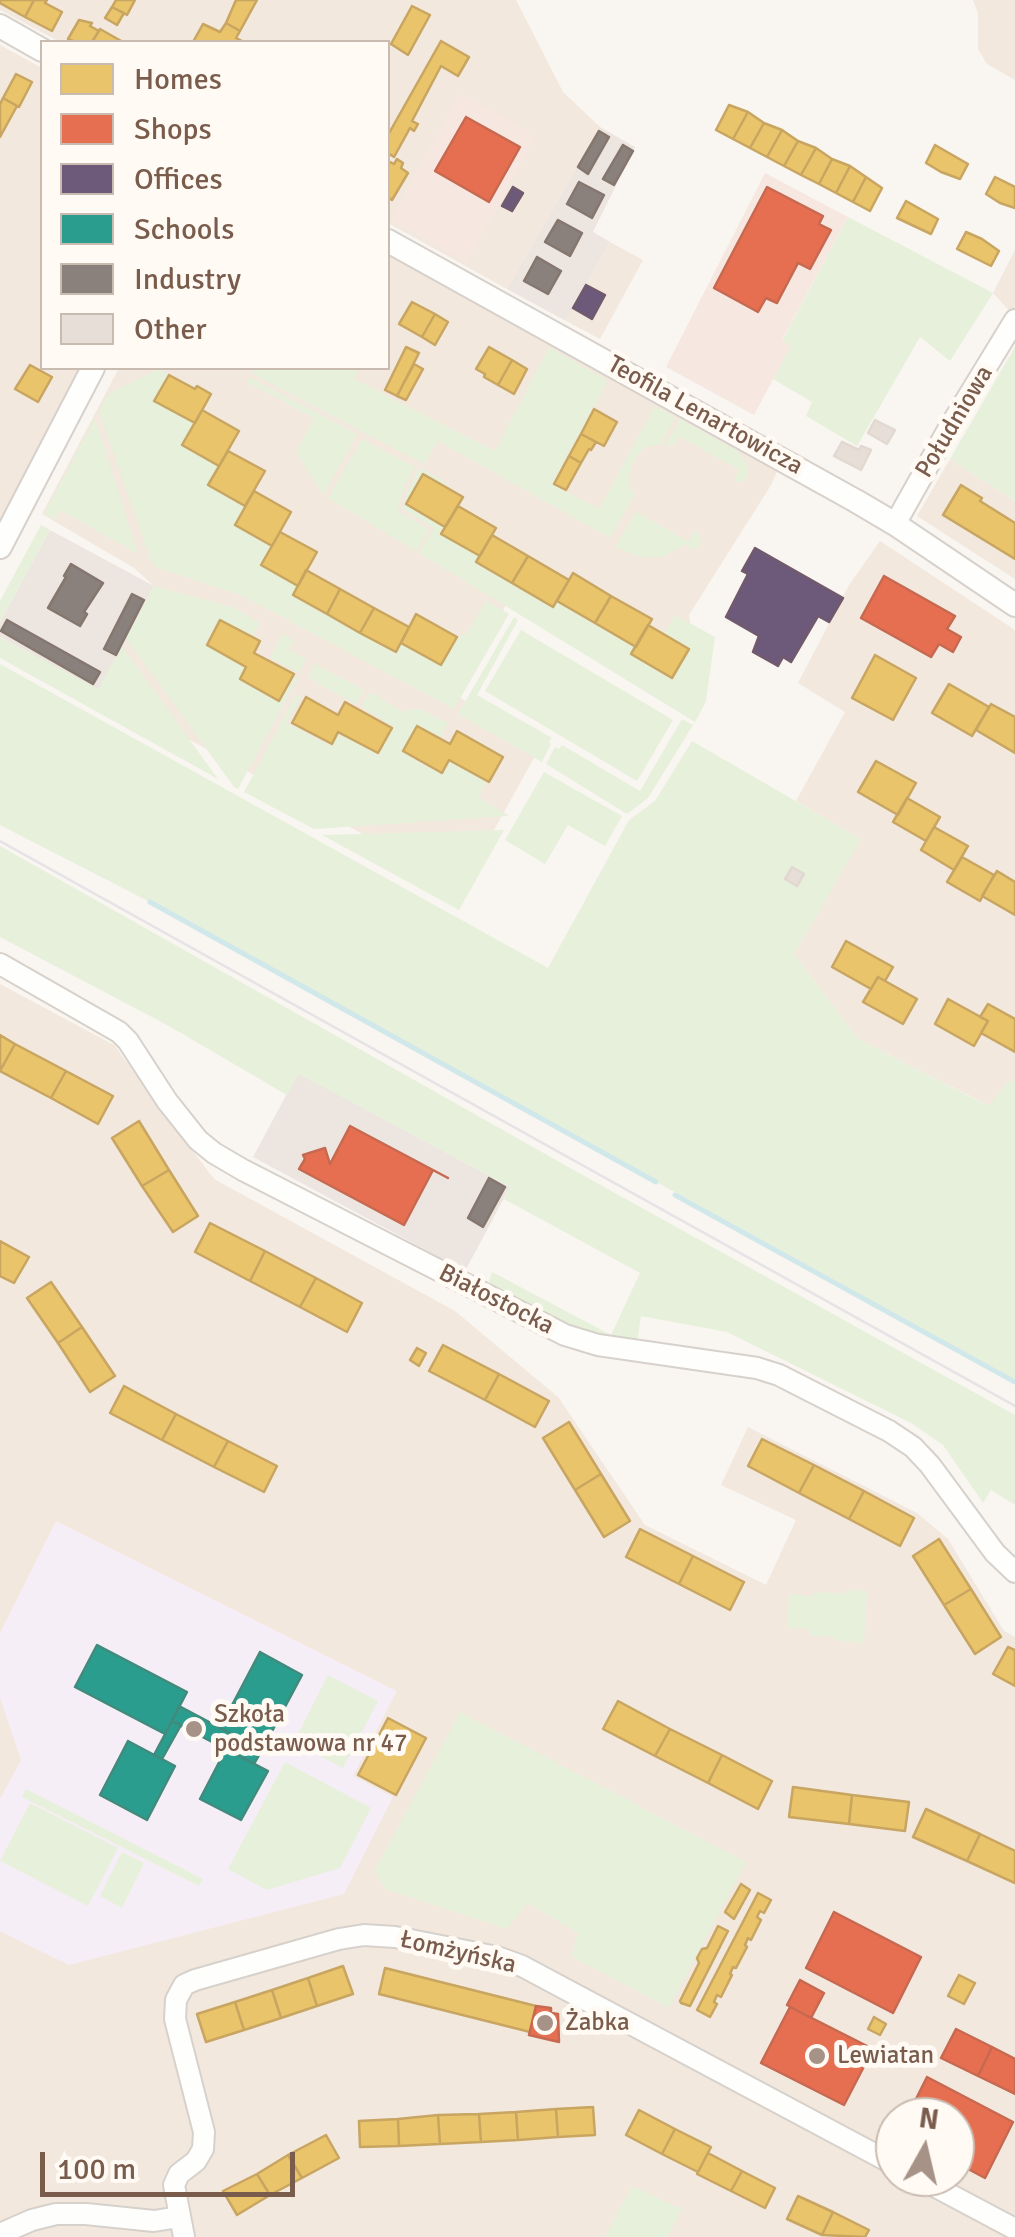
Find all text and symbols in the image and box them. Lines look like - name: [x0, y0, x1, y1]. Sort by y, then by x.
- legend: [40, 40, 390, 370]
- text: Homes: [134, 61, 222, 98]
- text: Shops: [134, 111, 212, 148]
- text: Offices: [134, 161, 223, 198]
- text: Schools: [134, 211, 234, 248]
- text: Industry: [134, 261, 241, 298]
- text: Other: [134, 311, 207, 348]
- street label: Teofila Lenartowicza: [602, 350, 808, 482]
- street label: Południowa: [910, 361, 1000, 483]
- street label: Białostocka: [433, 1258, 559, 1342]
- place label: Szkoła podstawowa nr 47: [214, 1700, 407, 1759]
- marker: Szkoła podstawowa nr 47: [183, 1718, 205, 1740]
- street label: Łomżyńska: [397, 1925, 519, 1981]
- place label: Żabka: [565, 2008, 630, 2038]
- marker: Żabka: [534, 2012, 556, 2034]
- place label: Lewiatan: [837, 2041, 934, 2071]
- marker: Lewiatan: [806, 2045, 828, 2067]
- north arrow: [875, 2097, 975, 2197]
- text: N: [917, 2101, 941, 2137]
- scale bar: [45, 2132, 300, 2194]
- text: 100 m: [57, 2151, 136, 2188]

